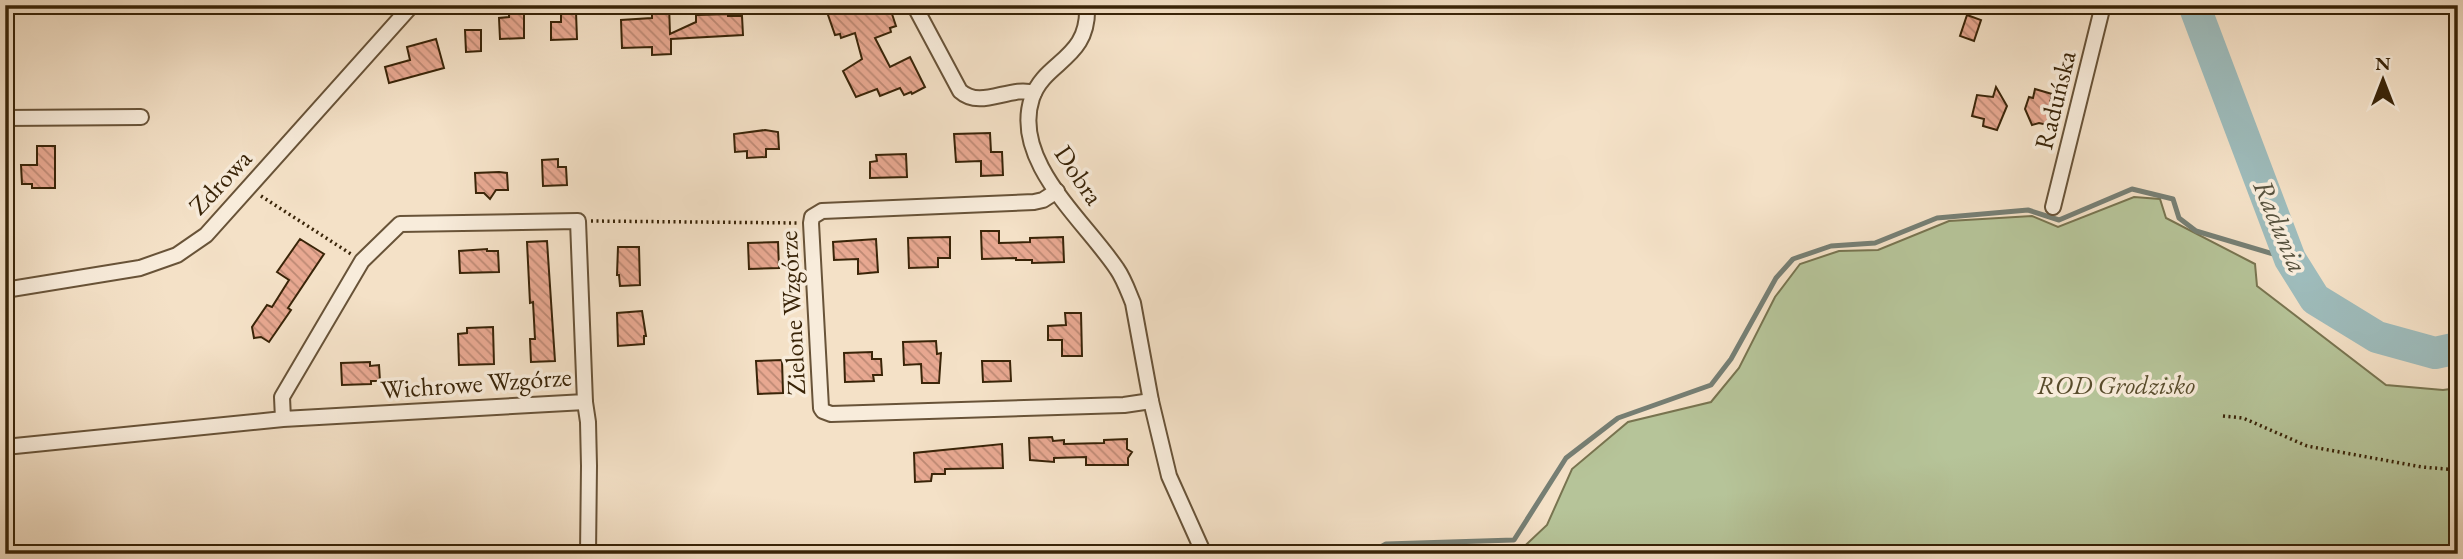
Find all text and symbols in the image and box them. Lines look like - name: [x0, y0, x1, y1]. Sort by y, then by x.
- north arrow: [2348, 46, 2418, 116]
- street label: Raduńska: [2026, 47, 2084, 153]
- text: N: [2375, 51, 2391, 76]
- street label: Dobra: [1047, 139, 1112, 212]
- street label: Zdrowa: [181, 142, 259, 222]
- water label: Radunia: [2245, 174, 2317, 278]
- street label: Zielone Wzgórze: [771, 230, 813, 396]
- street label: Wichrowe Wzgórze: [379, 359, 573, 407]
- park label: ROD Grodzisko: [2037, 368, 2195, 402]

